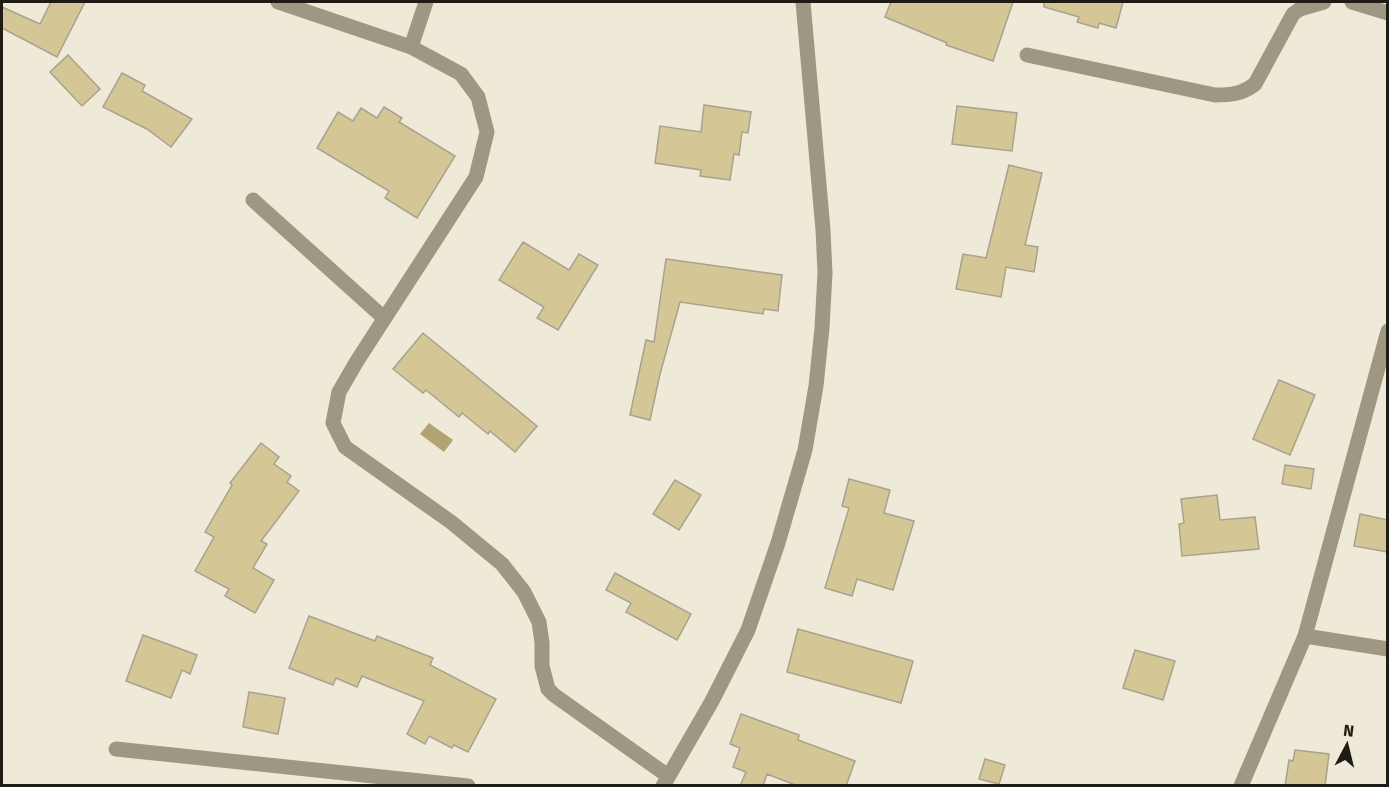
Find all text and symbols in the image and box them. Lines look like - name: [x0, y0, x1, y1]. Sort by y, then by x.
- north arrow: [1317, 715, 1377, 775]
- text: N: [1342, 721, 1355, 741]

